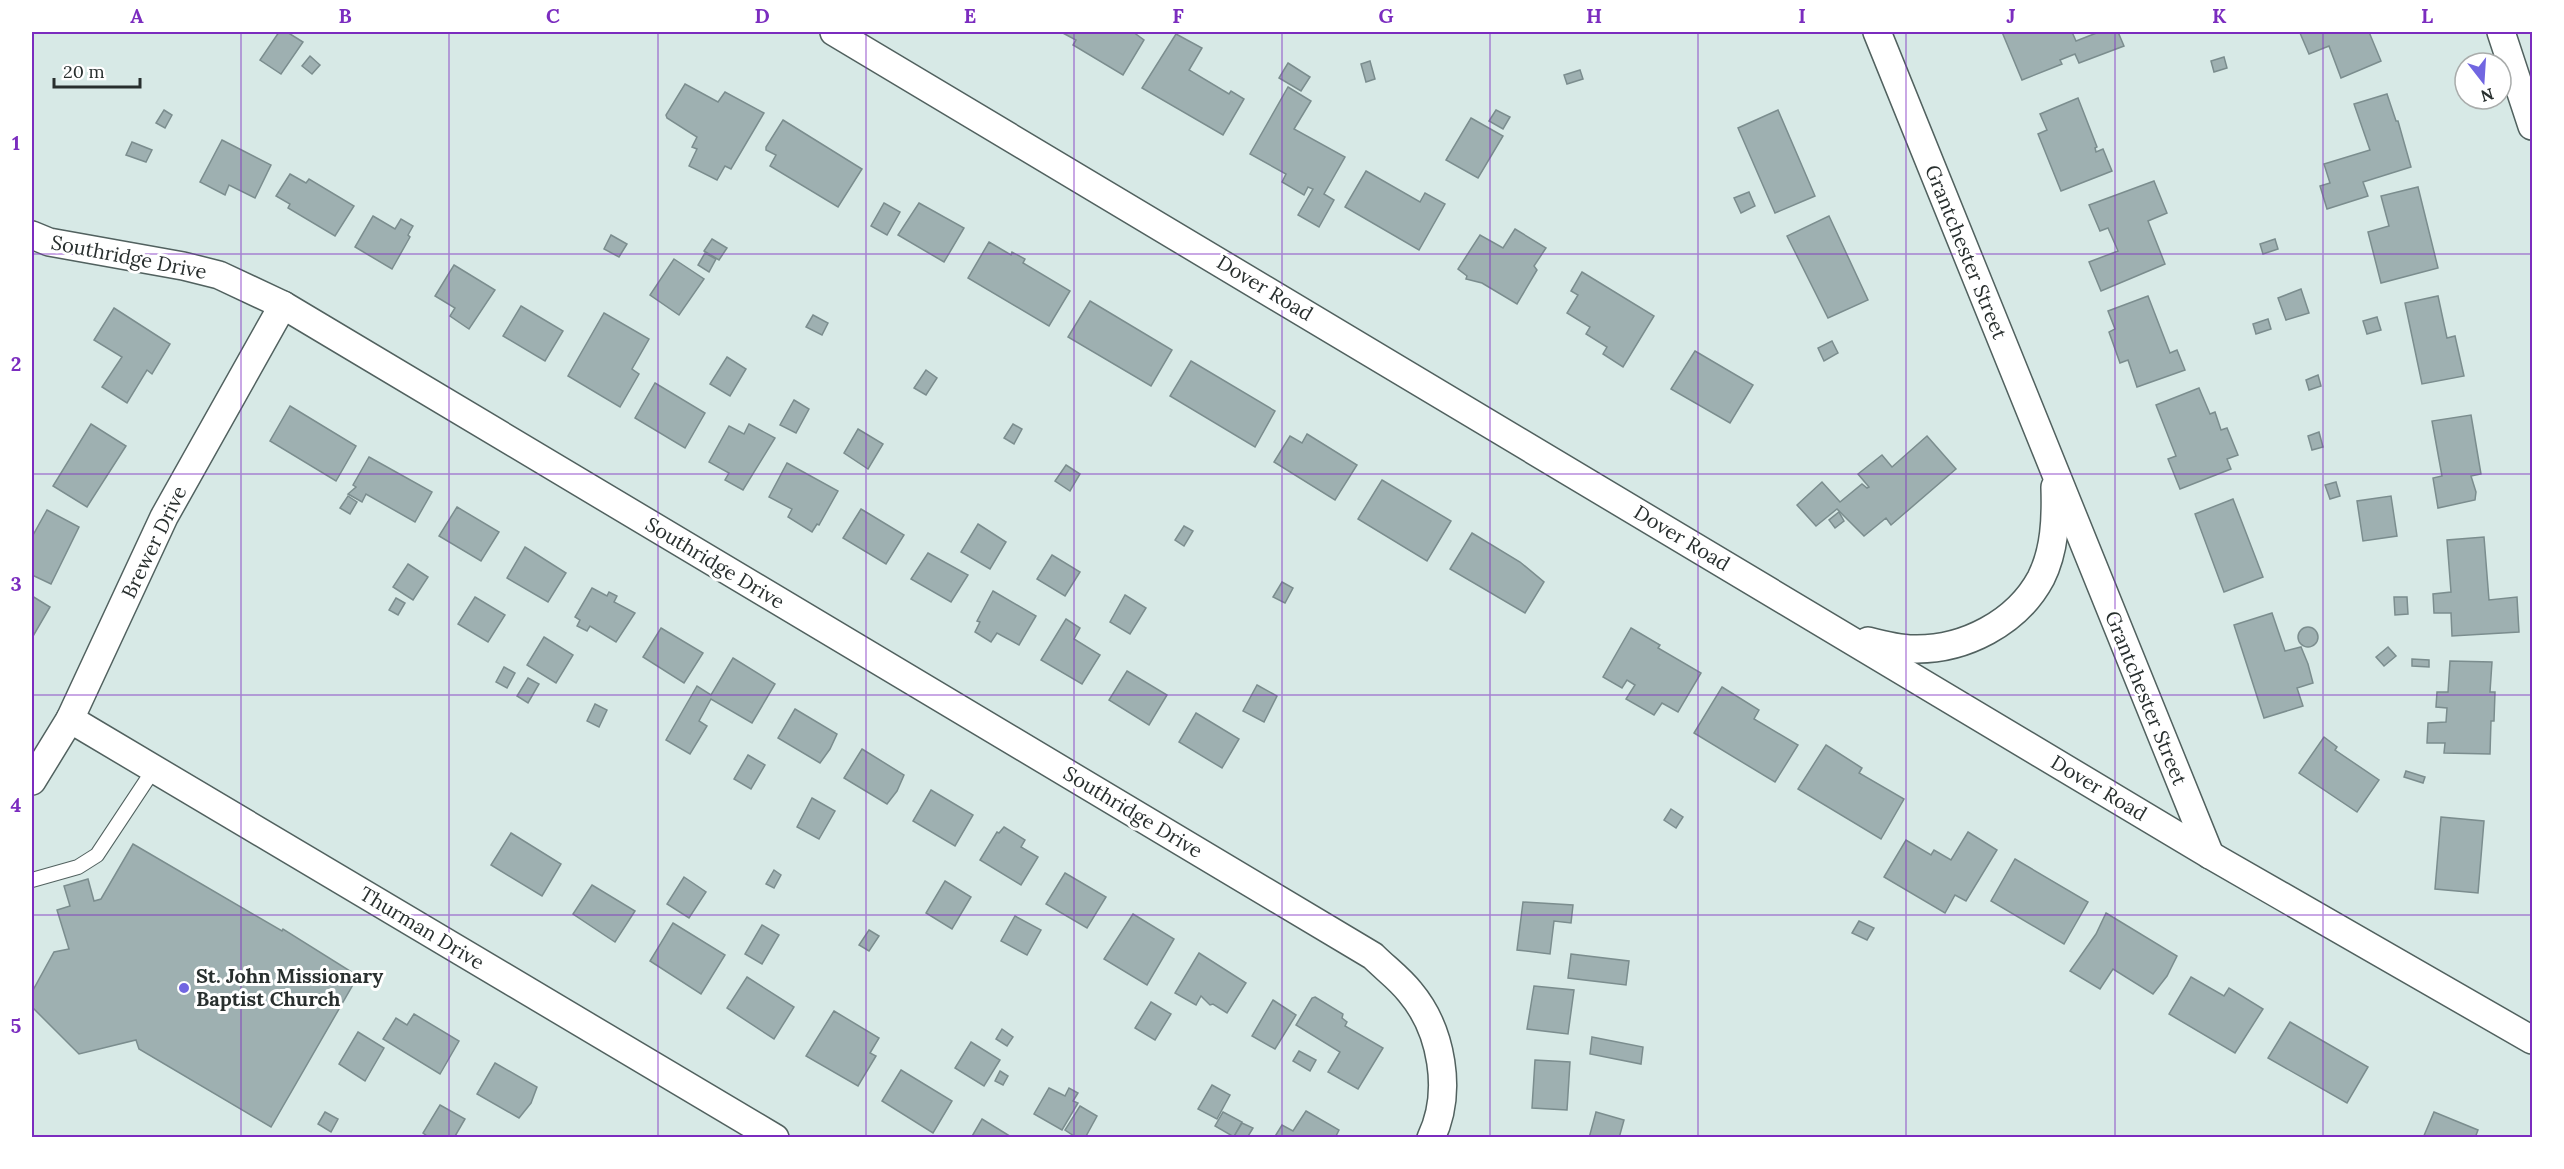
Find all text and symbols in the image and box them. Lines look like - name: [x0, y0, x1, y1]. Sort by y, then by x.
- text: A: [130, 3, 144, 28]
- text: B: [338, 3, 352, 28]
- text: C: [546, 3, 560, 28]
- text: D: [754, 3, 770, 28]
- text: E: [964, 3, 976, 28]
- text: F: [1172, 3, 1184, 28]
- text: G: [1378, 3, 1394, 28]
- text: H: [1586, 3, 1602, 28]
- text: I: [1798, 3, 1806, 28]
- text: J: [2006, 3, 2016, 28]
- text: K: [2212, 3, 2227, 28]
- text: L: [2421, 3, 2433, 28]
- scale bar: [54, 51, 140, 89]
- north arrow: [2453, 51, 2513, 111]
- text: 20 m: [63, 60, 105, 83]
- text: N: [2479, 84, 2496, 107]
- text: 1: [12, 130, 20, 155]
- street label: Grantchester Street: [1920, 161, 2013, 343]
- street label: Southridge Drive: [49, 229, 209, 284]
- street label: Dover Road: [1213, 249, 1318, 326]
- text: 2: [11, 351, 21, 376]
- street label: Brewer Drive: [116, 481, 192, 602]
- street label: Dover Road: [1630, 499, 1735, 576]
- street label: Southridge Drive: [641, 511, 790, 614]
- text: 3: [10, 571, 22, 596]
- street label: Grantchester Street: [2100, 607, 2193, 789]
- street label: Dover Road: [2047, 749, 2152, 826]
- street label: Southridge Drive: [1059, 760, 1208, 863]
- text: 4: [11, 792, 22, 817]
- street label: Thurman Drive: [355, 881, 489, 975]
- place label: St. John Missionary Baptist Church: [196, 963, 383, 1011]
- marker: St. John Missionary Baptist Church: [177, 981, 191, 995]
- text: 5: [11, 1013, 22, 1038]

